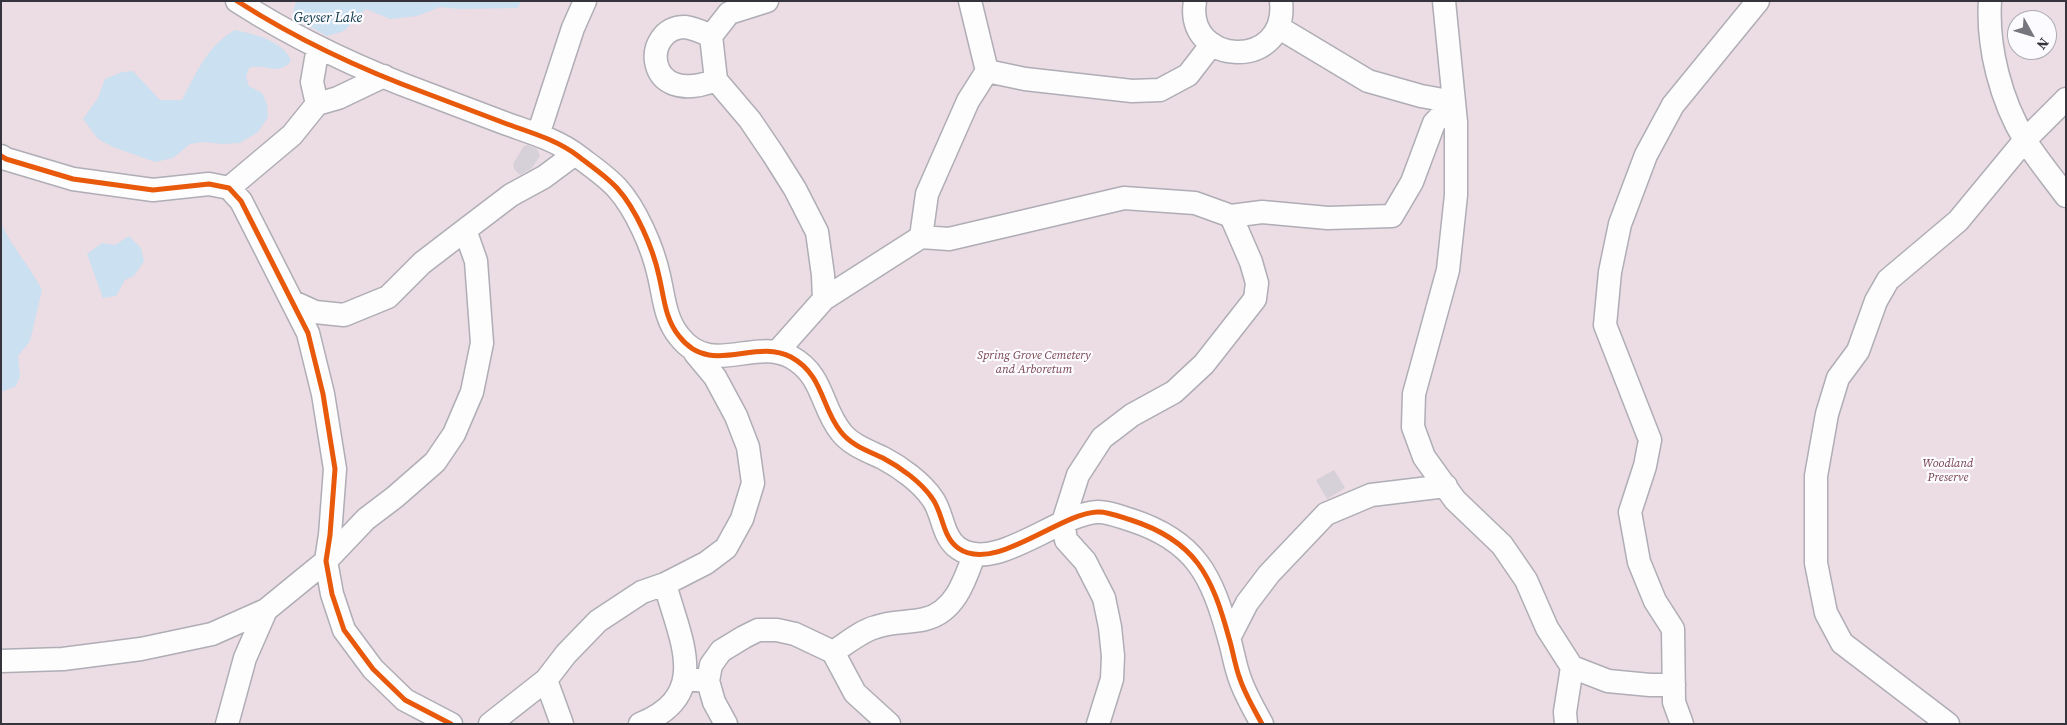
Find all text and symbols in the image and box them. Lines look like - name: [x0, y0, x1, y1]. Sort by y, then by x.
- water label: Geyser Lake: [294, 10, 362, 26]
- north arrow: [2007, 10, 2057, 60]
- text: N: [2032, 34, 2054, 54]
- park label: Spring Grove Cemetery and Arboretum: [977, 349, 1091, 377]
- park label: Woodland Preserve: [1923, 457, 1973, 485]

